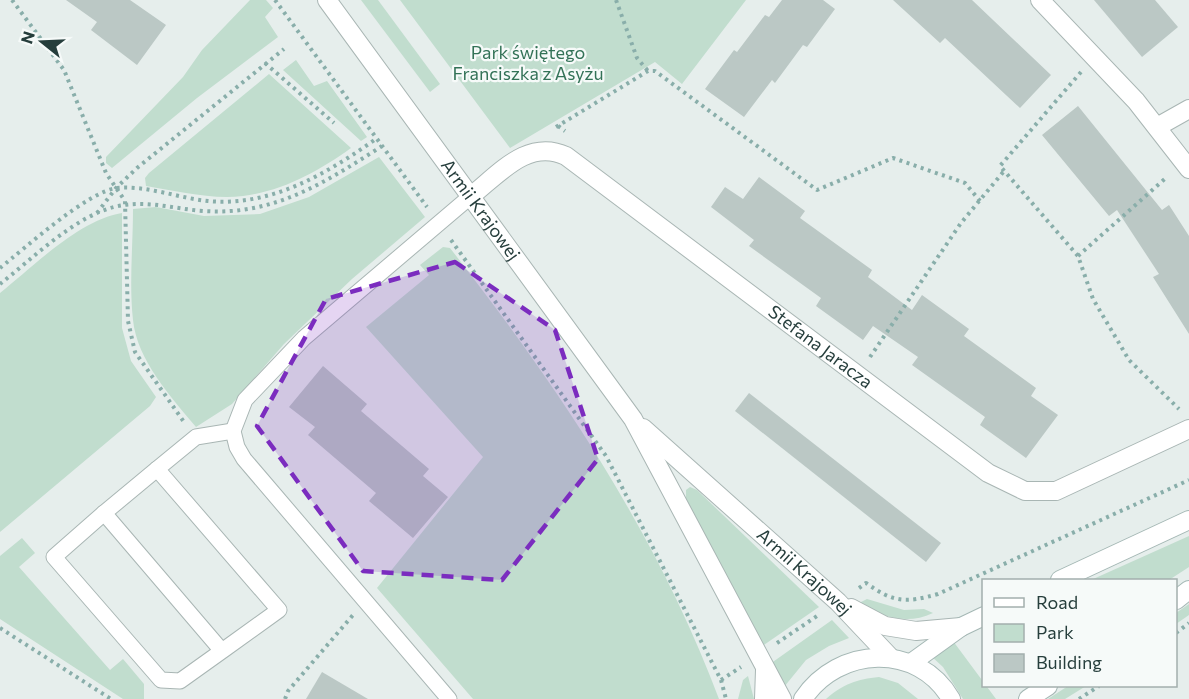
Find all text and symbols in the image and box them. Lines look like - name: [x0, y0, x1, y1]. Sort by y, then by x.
- north arrow: [12, 12, 72, 72]
- text: N: [16, 29, 38, 46]
- park label: Park świętego Franciszka z Asyżu: [452, 41, 604, 84]
- street label: Armii Krajowej: [437, 155, 525, 264]
- street label: Stefana Jaracza: [764, 300, 877, 393]
- street label: Armii Krajowej: [753, 523, 857, 619]
- legend: [982, 579, 1177, 687]
- text: Road: [1036, 591, 1078, 613]
- text: Park: [1036, 621, 1074, 643]
- text: Building: [1036, 651, 1102, 673]

